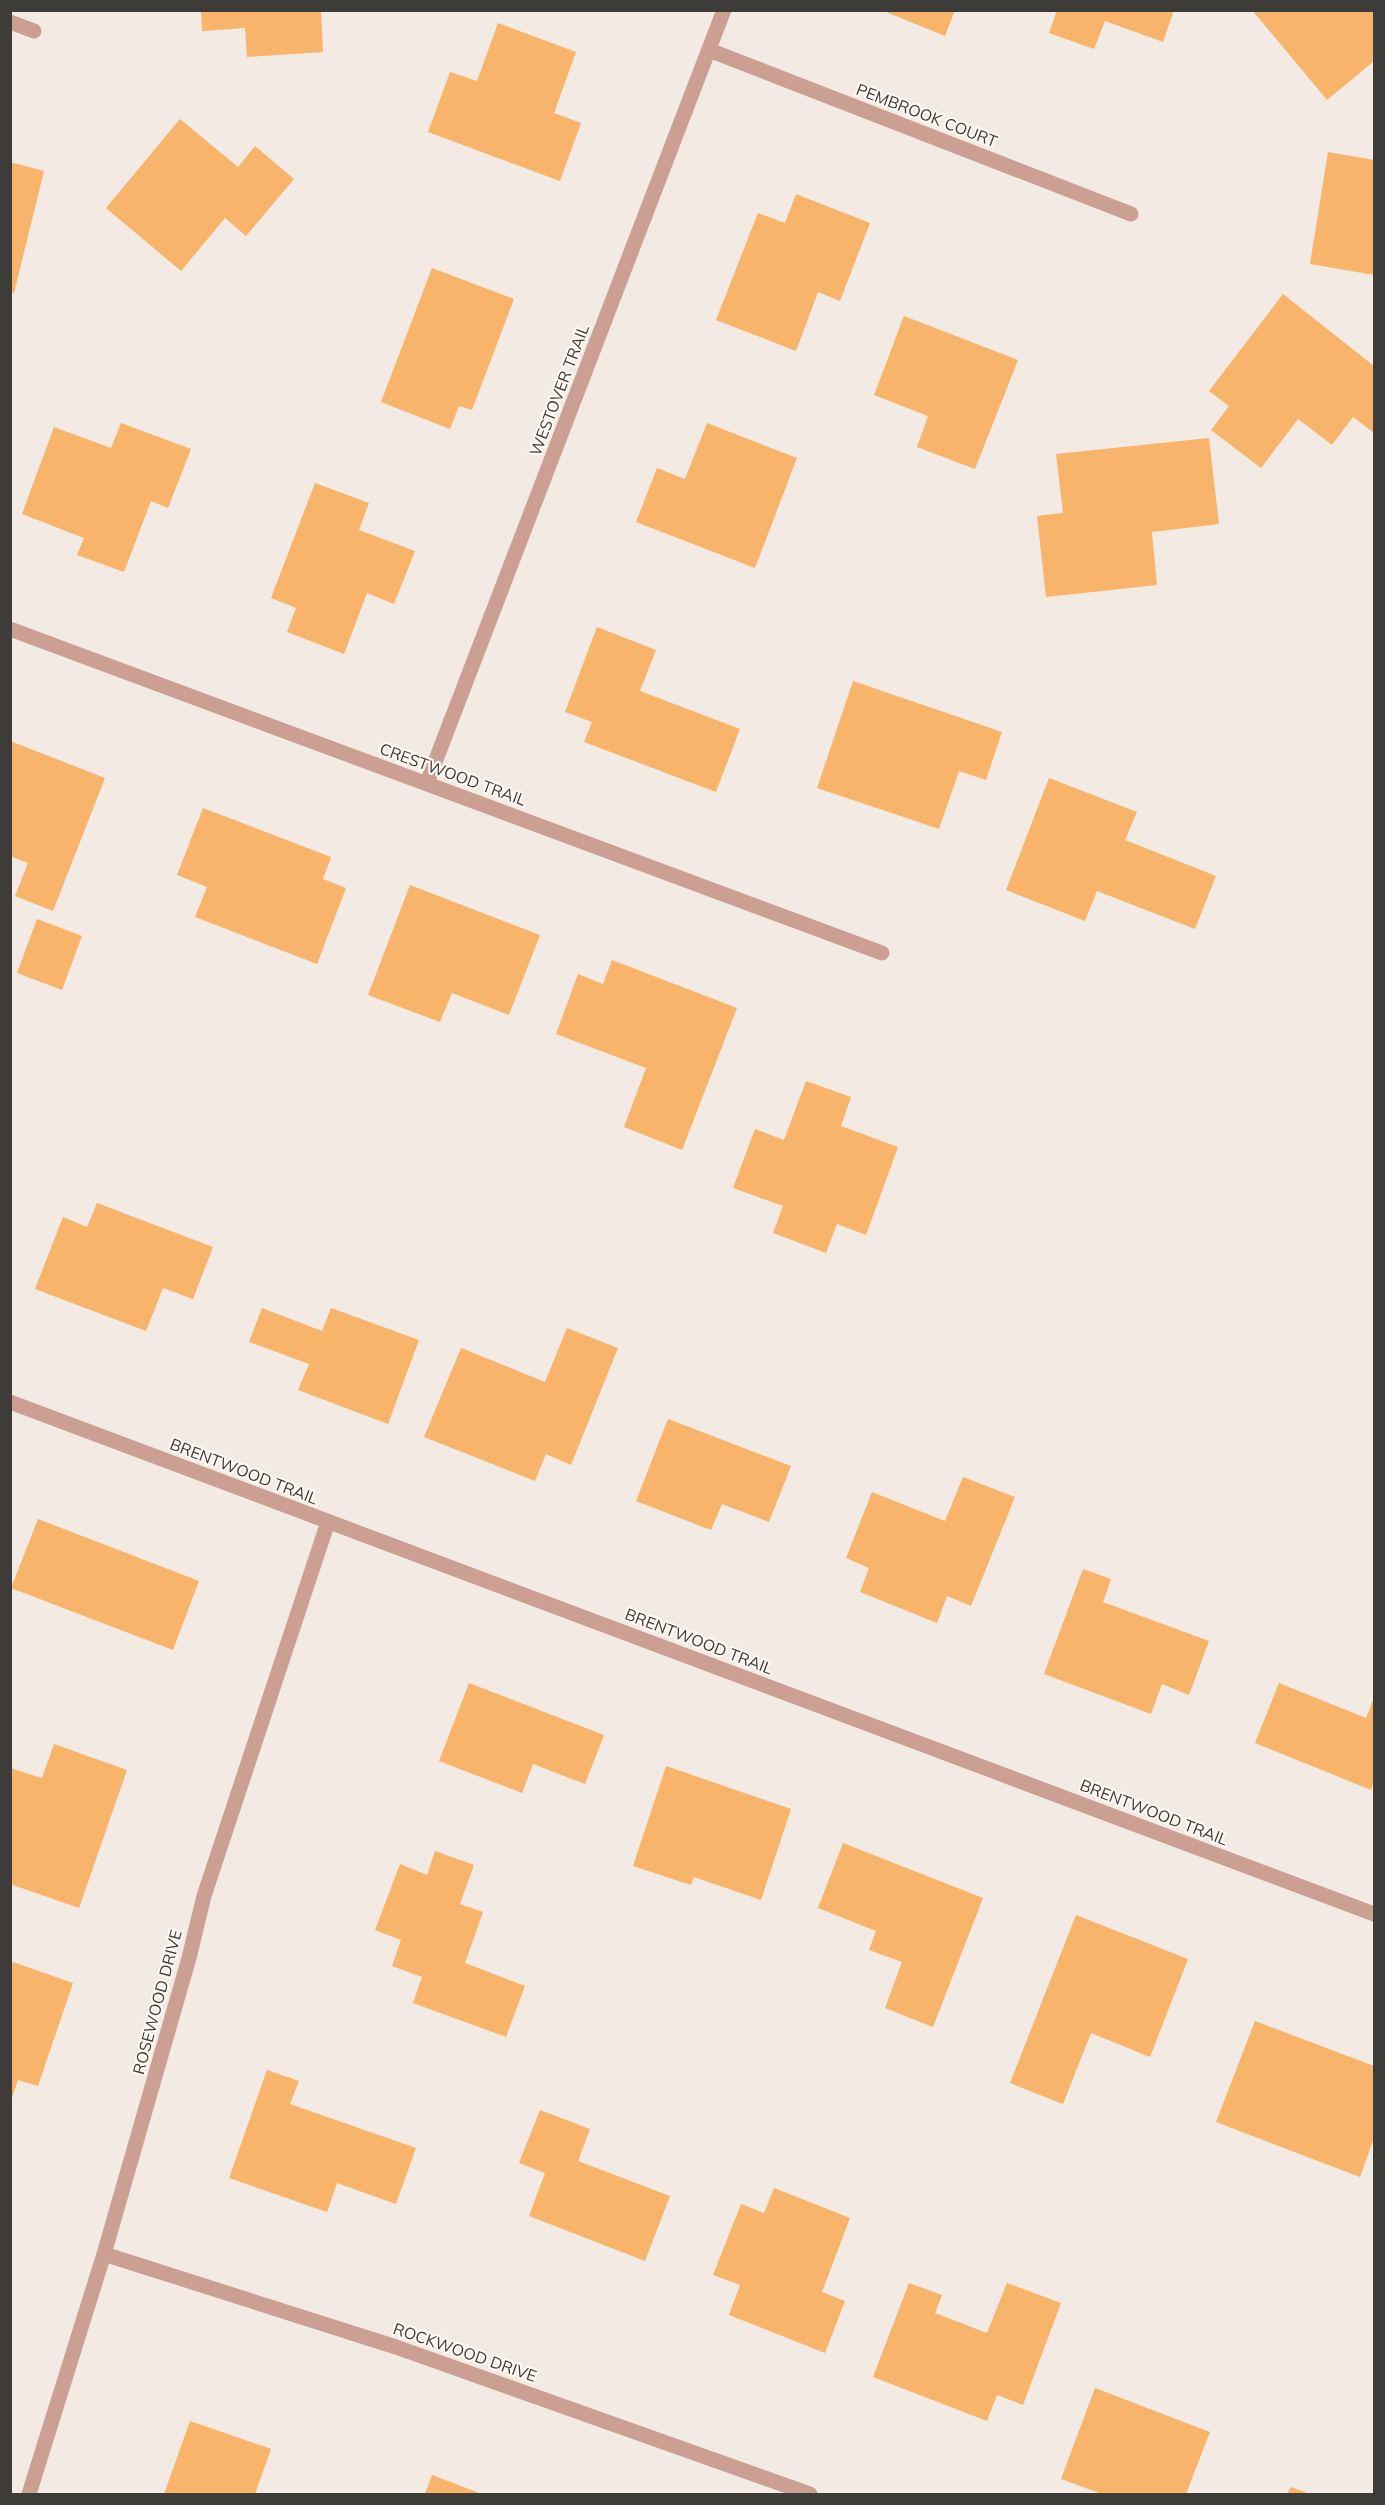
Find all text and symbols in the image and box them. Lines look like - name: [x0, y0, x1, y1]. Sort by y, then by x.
- street label: PEMBROOK COURT: [854, 79, 1001, 151]
- street label: WESTOVER TRAIL: [525, 321, 593, 458]
- street label: CRESTWOOD TRAIL: [377, 738, 529, 810]
- street label: BRENTWOOD TRAIL: [167, 1434, 321, 1509]
- street label: BRENTWOOD TRAIL: [622, 1604, 776, 1679]
- street label: BRENTWOOD TRAIL: [1077, 1775, 1231, 1850]
- street label: ROSEWOOD DRIVE: [128, 1928, 186, 2076]
- street label: ROCKWOOD DRIVE: [391, 2318, 539, 2386]

